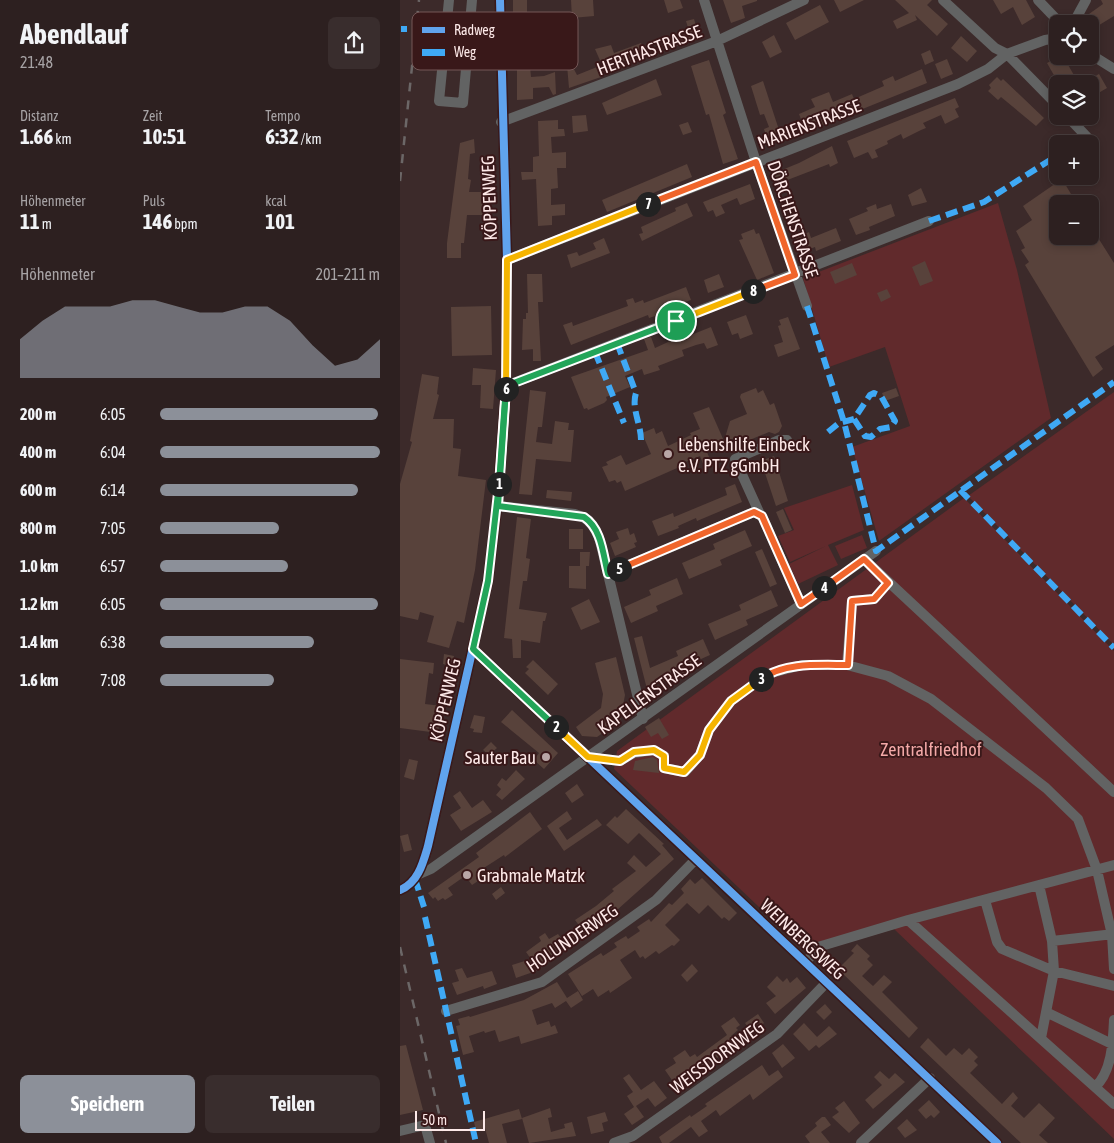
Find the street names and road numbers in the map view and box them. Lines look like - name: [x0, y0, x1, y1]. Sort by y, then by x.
- street label: HERTHASTRASSE: [594, 20, 705, 80]
- street label: MARIENSTRASSE: [754, 95, 864, 153]
- street label: KÖPPENWEG: [477, 155, 501, 241]
- street label: DÖRCHENSTRASSE: [763, 158, 823, 281]
- street label: KAPELLENSTRASSE: [593, 649, 705, 738]
- street label: KÖPPENWEG: [425, 656, 465, 744]
- street label: WEINBERGSWEG: [756, 894, 850, 984]
- street label: HOLUNDERWEG: [522, 900, 622, 976]
- street label: WEISSDORNWEG: [666, 1016, 768, 1098]

